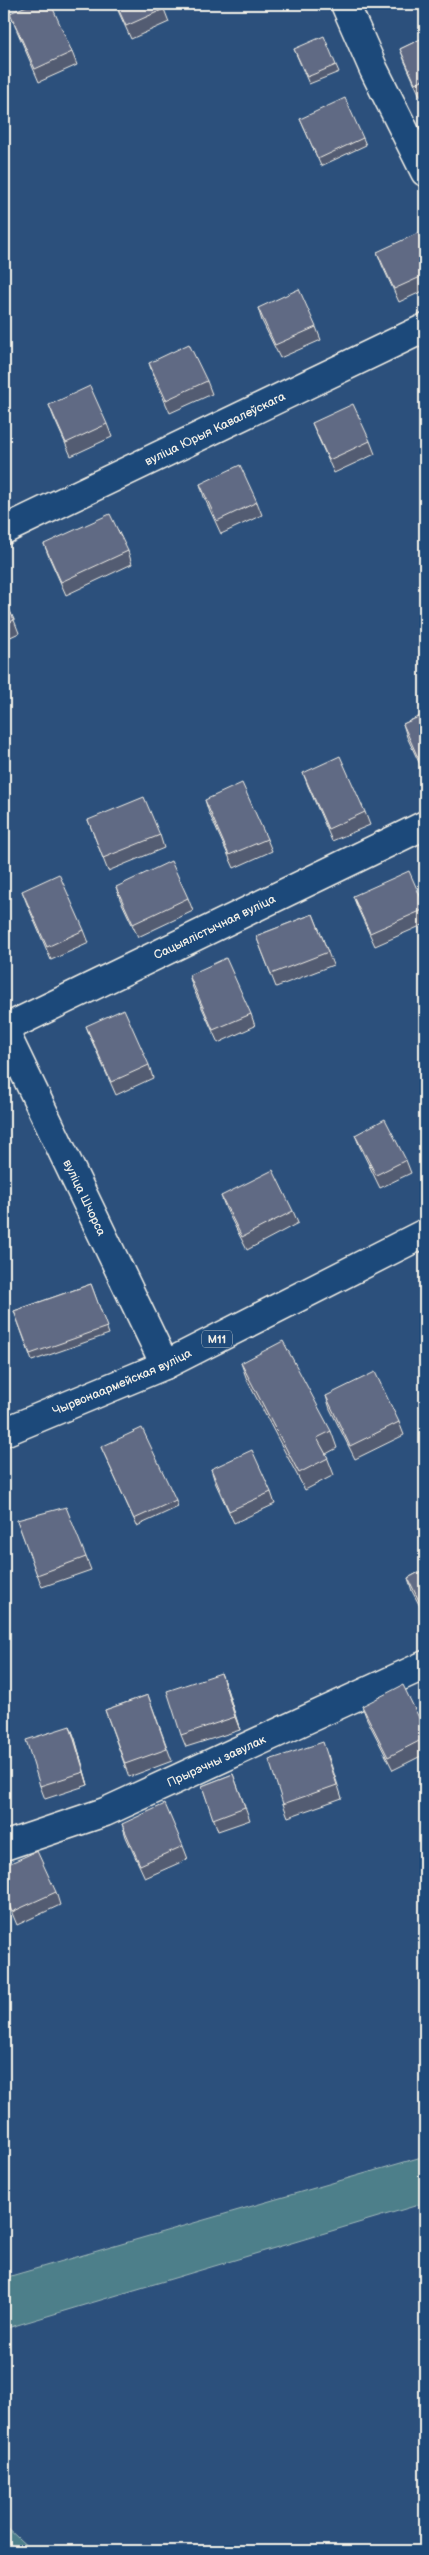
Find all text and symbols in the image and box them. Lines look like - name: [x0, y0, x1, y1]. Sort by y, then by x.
- street label: вуліца Юрыя Кавалеўскага: [142, 389, 288, 469]
- street label: Сацыялістычная вуліца: [151, 891, 278, 963]
- street label: вуліца Шчорса: [60, 1157, 109, 1238]
- road number: М11: [202, 1330, 232, 1348]
- street label: Чырвонаармейская вуліца: [50, 1345, 194, 1419]
- street label: Прырэчны завулак: [164, 1731, 269, 1790]

